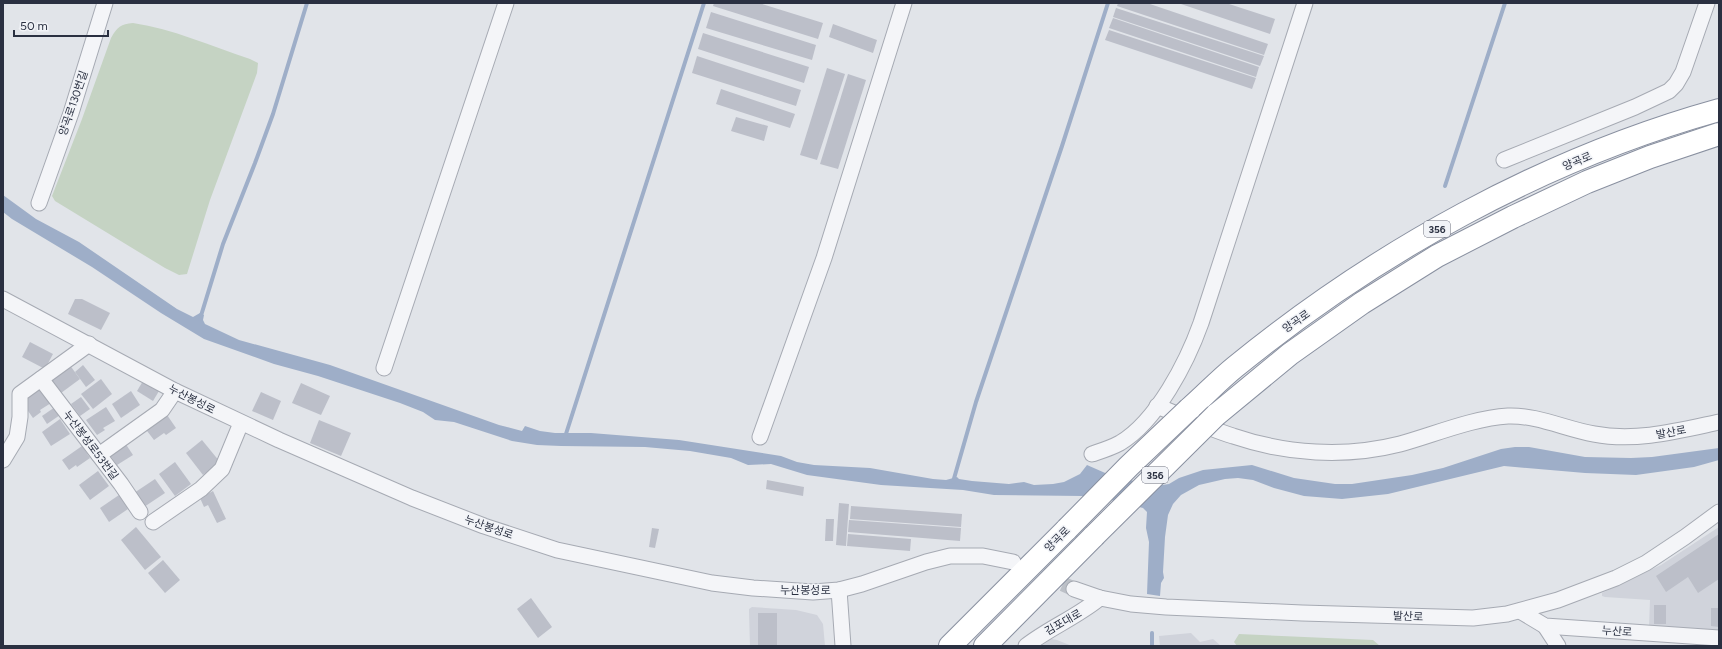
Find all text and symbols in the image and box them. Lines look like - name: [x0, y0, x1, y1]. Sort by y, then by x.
- scale bar: [14, 12, 108, 38]
- text: 50 m: [20, 19, 48, 33]
- street label: 양곡로130번길: [56, 69, 91, 138]
- street label: 양곡로: [1561, 150, 1594, 173]
- road number: 356: [1424, 221, 1450, 237]
- street label: 양곡로: [1280, 307, 1312, 335]
- street label: 누산봉성로: [166, 382, 217, 417]
- street label: 누산봉성로53번길: [60, 408, 121, 482]
- street label: 발산로: [1655, 423, 1687, 442]
- road number: 356: [1142, 467, 1168, 483]
- street label: 누산봉성로: [463, 513, 515, 542]
- street label: 양곡로: [1042, 524, 1073, 555]
- street label: 누산봉성로: [780, 584, 830, 597]
- street label: 김포대로: [1042, 607, 1084, 638]
- street label: 발산로: [1393, 609, 1423, 624]
- street label: 누산로: [1601, 624, 1633, 639]

